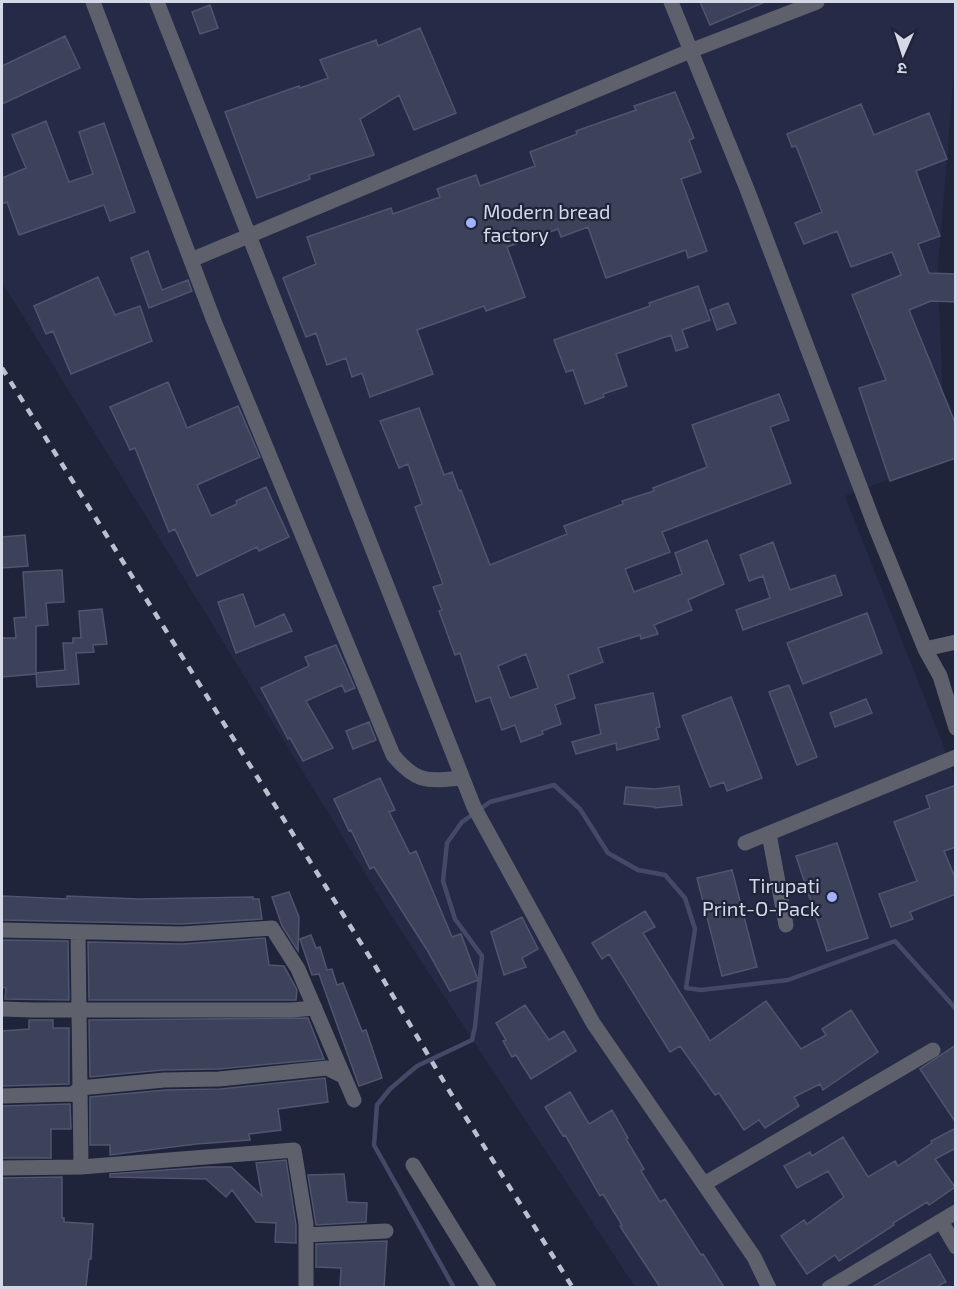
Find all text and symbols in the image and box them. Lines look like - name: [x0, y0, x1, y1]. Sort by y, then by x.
- north arrow: [873, 24, 933, 84]
- text: उ: [896, 60, 907, 79]
- place label: Modern bread factory: [483, 199, 611, 246]
- marker: Modern bread factory: [464, 216, 478, 230]
- place label: Tirupati Print-O-Pack: [702, 873, 820, 920]
- marker: Tirupati Print-O-Pack: [825, 890, 839, 904]

